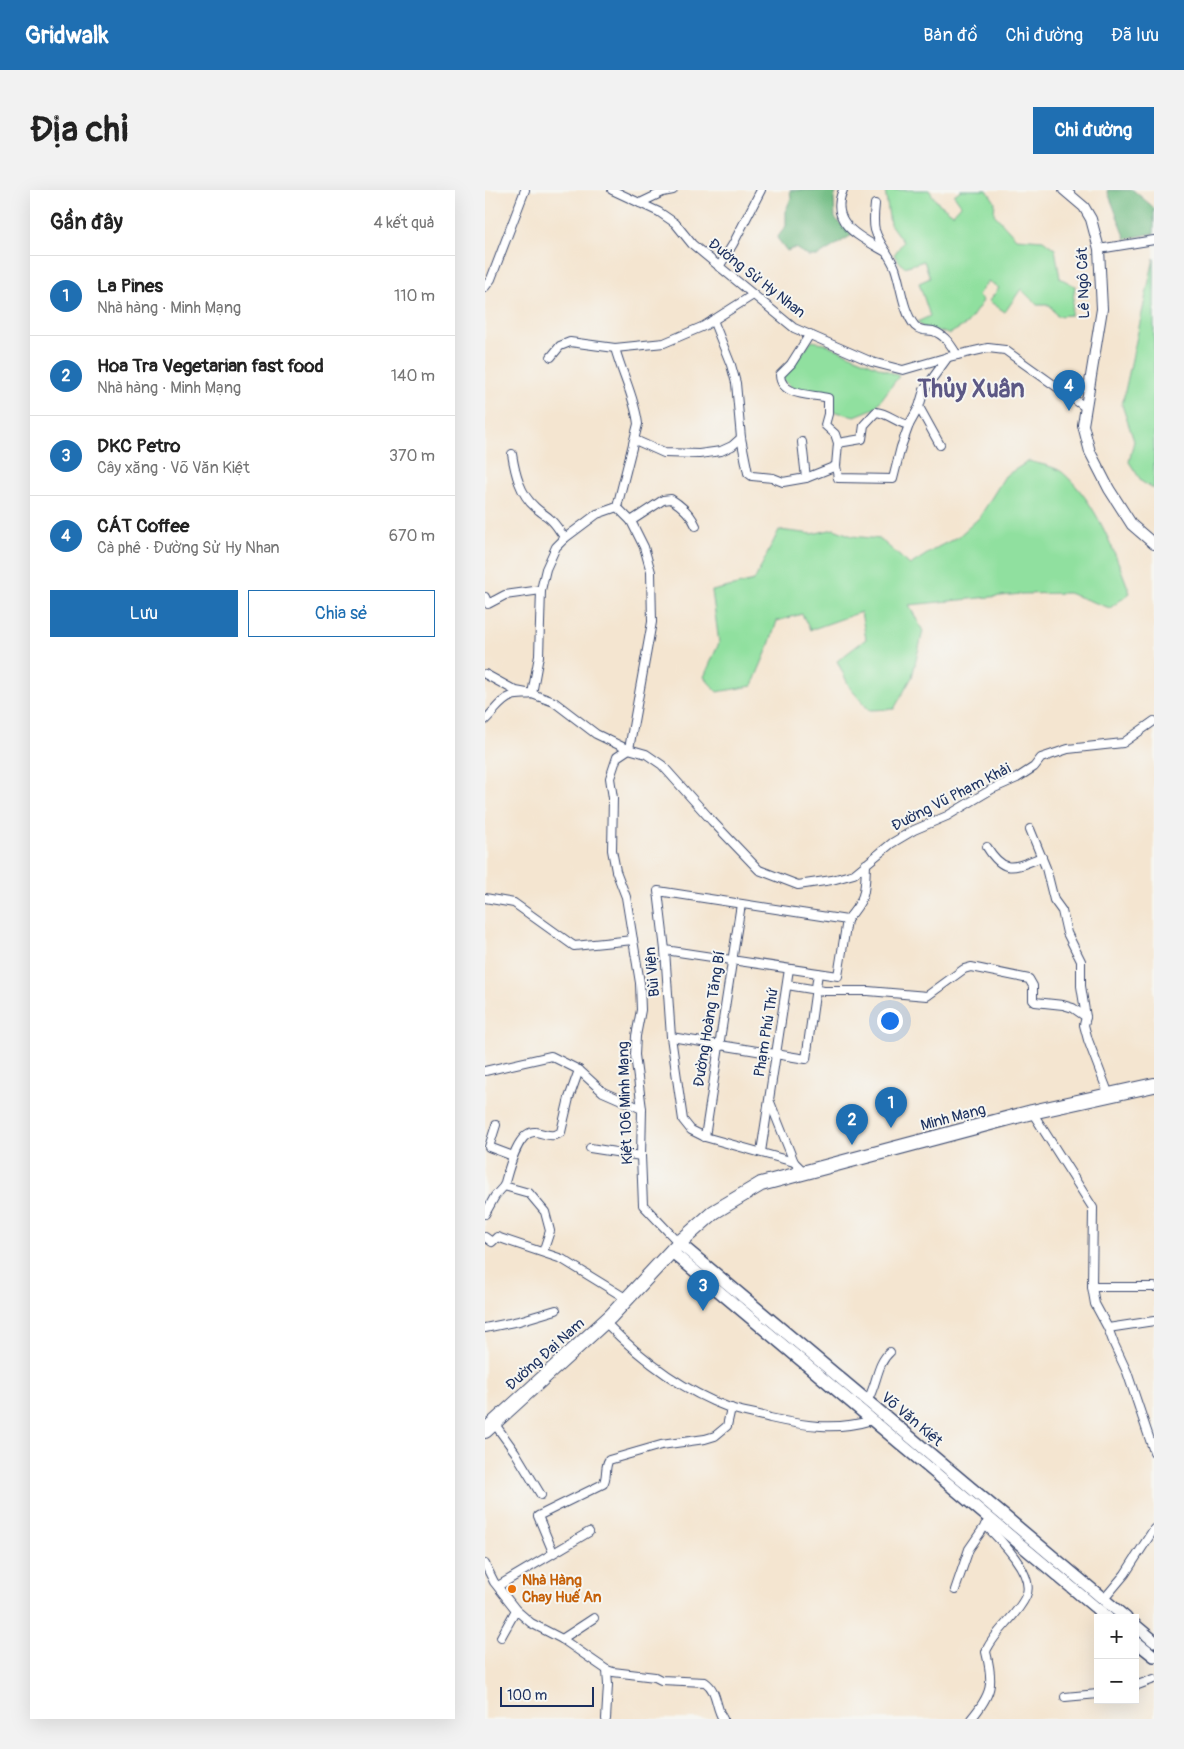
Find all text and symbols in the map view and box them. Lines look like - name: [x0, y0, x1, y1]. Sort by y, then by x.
- text: Gridwalk: [25, 21, 109, 50]
- text: Bản đồ: [923, 24, 978, 47]
- text: Chỉ đường: [1006, 24, 1083, 47]
- text: Đã lưu: [1111, 24, 1159, 47]
- button: Chỉ đường: [1033, 107, 1154, 154]
- text: Địa chỉ: [30, 108, 129, 152]
- text: Gần đây: [50, 209, 123, 236]
- text: 4 kết quả: [373, 213, 435, 233]
- street label: Đường Sử Hy Nhan: [704, 235, 809, 322]
- street label: Lê Ngô Cát: [1073, 246, 1094, 319]
- text: La Pines: [97, 274, 163, 298]
- text: 1: [63, 286, 69, 306]
- text: 110 m: [394, 286, 435, 306]
- text: Nhà hàng · Minh Mạng: [97, 298, 241, 318]
- text: Hoa Tra Vegetarian fast food: [97, 354, 324, 378]
- text: 2: [62, 366, 70, 386]
- text: 140 m: [391, 366, 435, 386]
- pin: 4: [1053, 370, 1085, 411]
- district label: Thủy Xuân: [916, 374, 1025, 405]
- text: Nhà hàng · Minh Mạng: [97, 378, 241, 398]
- text: DKC Petro: [97, 434, 180, 458]
- text: 3: [62, 446, 70, 466]
- text: 370 m: [389, 446, 435, 466]
- text: Cây xăng · Võ Văn Kiệt: [97, 458, 250, 478]
- text: CÁT Coffee: [97, 514, 189, 538]
- text: 4: [61, 526, 71, 546]
- text: 670 m: [389, 526, 435, 546]
- text: Cà phê · Đường Sử Hy Nhan: [97, 538, 279, 558]
- button: Lưu: [50, 590, 238, 637]
- button: Chia sẻ: [248, 590, 435, 637]
- street label: Đường Vũ Phạm Khải: [888, 759, 1014, 836]
- street label: Bùi Viện: [641, 946, 664, 998]
- street label: Đường Hoàng Tăng Bí: [689, 950, 730, 1088]
- street label: Phạm Phú Thứ: [750, 986, 783, 1078]
- your location: [877, 1008, 903, 1034]
- street label: Kiệt 106 Minh Mạng: [614, 1041, 637, 1165]
- pin: 1: [875, 1087, 907, 1128]
- street label: Minh Mạng: [919, 1100, 988, 1135]
- pin: 2: [836, 1104, 868, 1145]
- pin: 3: [687, 1270, 719, 1311]
- street label: Đường Đại Nam: [502, 1314, 589, 1395]
- street label: Võ Văn Kiệt: [877, 1388, 947, 1451]
- place label: Nhà Hàng Chay Huế An: [522, 1571, 602, 1607]
- marker: Nhà Hàng Chay Huế An: [506, 1583, 518, 1595]
- map controls: [1094, 1614, 1139, 1704]
- button: +: [1094, 1614, 1139, 1659]
- button: −: [1094, 1659, 1139, 1704]
- scale bar: [500, 1684, 594, 1707]
- text: 100 m: [507, 1687, 547, 1704]

